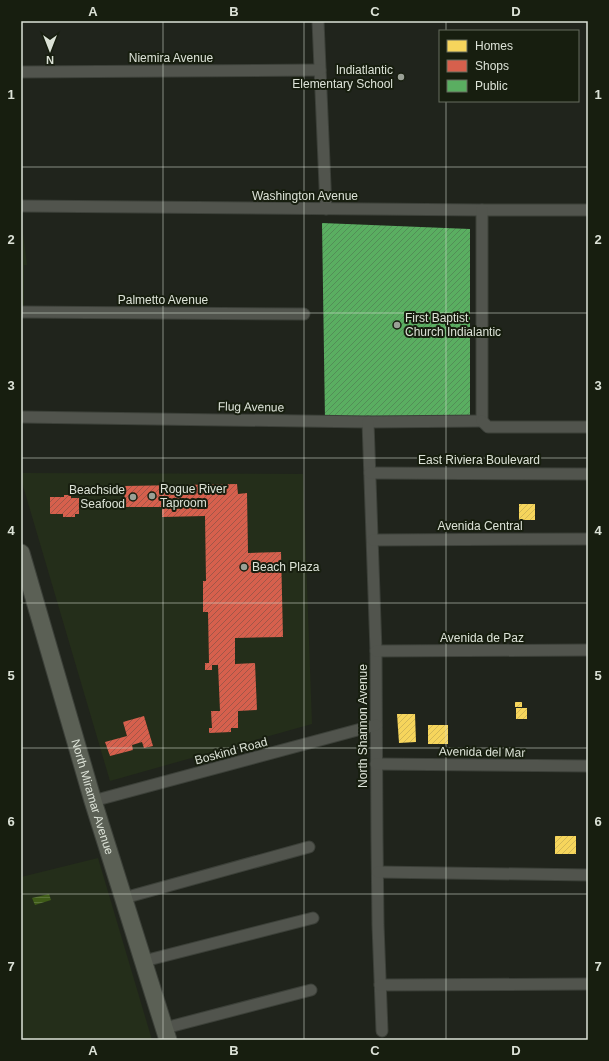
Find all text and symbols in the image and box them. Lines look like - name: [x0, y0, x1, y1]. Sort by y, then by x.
- text: A: [88, 4, 98, 19]
- text: B: [229, 4, 239, 19]
- text: C: [370, 4, 380, 19]
- text: D: [511, 4, 521, 19]
- north arrow: [30, 30, 70, 70]
- legend: [439, 30, 579, 102]
- text: Homes: [475, 39, 513, 53]
- street label: Niemira Avenue: [129, 51, 214, 65]
- text: N: [46, 54, 54, 66]
- text: Shops: [475, 59, 509, 73]
- place label: Indiatlantic Elementary School: [292, 63, 393, 91]
- marker: Indiatlantic Elementary School: [396, 72, 406, 82]
- text: Public: [475, 79, 508, 93]
- text: 1: [7, 87, 15, 102]
- text: 1: [594, 87, 602, 102]
- street label: Washington Avenue: [252, 189, 358, 203]
- text: 2: [7, 232, 15, 247]
- text: 2: [594, 232, 602, 247]
- street label: Palmetto Avenue: [118, 293, 209, 307]
- place label: First Baptist Church Indialantic: [405, 311, 501, 339]
- marker: First Baptist Church Indialantic: [392, 320, 402, 330]
- text: 3: [7, 378, 15, 393]
- text: 3: [594, 378, 602, 393]
- street label: Flug Avenue: [218, 399, 285, 415]
- street label: East Riviera Boulevard: [418, 453, 540, 467]
- place label: Rogue River Taproom: [160, 482, 227, 510]
- place label: Beachside Seafood: [69, 483, 125, 511]
- marker: Rogue River Taproom: [147, 491, 157, 501]
- marker: Beachside Seafood: [128, 492, 138, 502]
- street label: Avenida Central: [437, 519, 523, 533]
- text: 4: [7, 523, 15, 538]
- text: 4: [594, 523, 602, 538]
- place label: Beach Plaza: [252, 560, 320, 574]
- marker: Beach Plaza: [239, 562, 249, 572]
- street label: Avenida de Paz: [440, 631, 524, 645]
- street label: North Shannon Avenue: [356, 664, 370, 788]
- text: 5: [7, 668, 15, 683]
- text: 5: [594, 668, 602, 683]
- street label: Boskind Road: [193, 735, 269, 767]
- street label: North Miramar Avenue: [68, 737, 116, 857]
- street label: Avenida del Mar: [439, 744, 525, 760]
- text: 6: [7, 814, 15, 829]
- text: 6: [594, 814, 602, 829]
- text: 7: [7, 959, 15, 974]
- text: 7: [594, 959, 602, 974]
- text: A: [88, 1043, 98, 1058]
- text: B: [229, 1043, 239, 1058]
- text: C: [370, 1043, 380, 1058]
- text: D: [511, 1043, 521, 1058]

